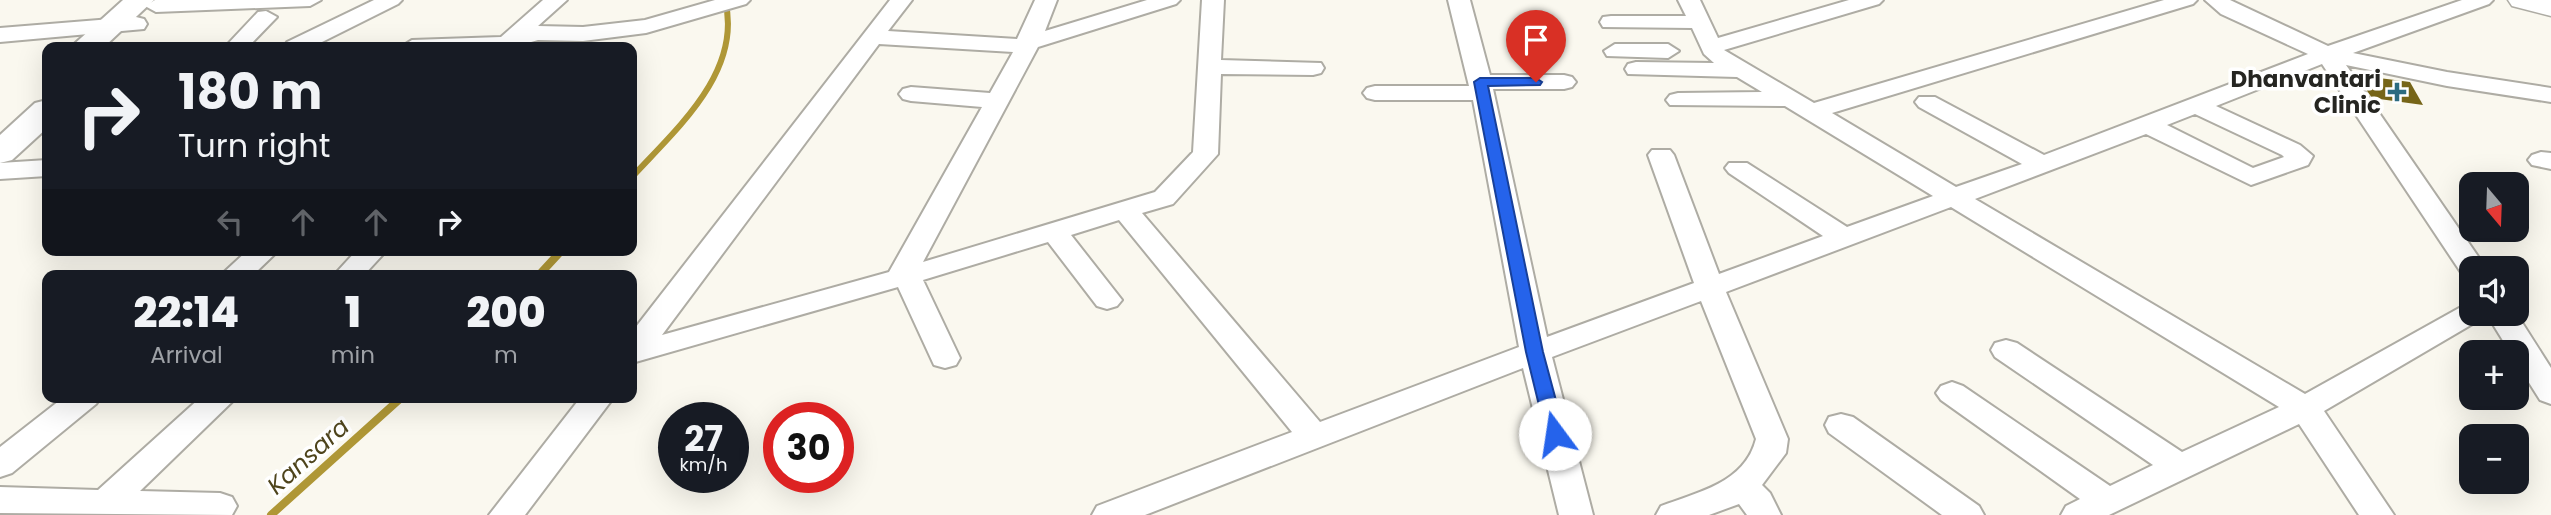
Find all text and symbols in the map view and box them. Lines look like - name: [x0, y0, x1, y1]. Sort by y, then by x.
- pin: [1506, 10, 1566, 82]
- icon: arrive: [1517, 21, 1555, 59]
- text: 180 m: [178, 58, 322, 126]
- place label: Dhanvantari Clinic: [2231, 63, 2381, 121]
- icon: right: [63, 70, 154, 161]
- marker: Dhanvantari Clinic: [2387, 82, 2407, 102]
- text: Turn right: [178, 123, 330, 168]
- north arrow: [2459, 172, 2529, 242]
- map controls: [2459, 172, 2529, 494]
- icon: left: [211, 203, 249, 241]
- icon: ahead: [284, 203, 322, 241]
- icon: ahead: [357, 203, 395, 241]
- icon: right: [430, 203, 468, 241]
- button: sound: [2459, 256, 2529, 326]
- text: 22:14: [134, 283, 239, 342]
- text: 1: [345, 283, 361, 342]
- text: 200: [466, 283, 545, 342]
- text: Arrival: [150, 339, 223, 371]
- text: min: [331, 339, 375, 371]
- text: m: [494, 339, 518, 371]
- button: +: [2459, 340, 2529, 410]
- position arrow: [1518, 397, 1592, 471]
- speed limit sign: 30: [763, 402, 854, 493]
- water label: Kansara: [260, 410, 356, 502]
- text: 27: [684, 414, 723, 463]
- button: −: [2459, 424, 2529, 494]
- text: km/h: [680, 452, 727, 477]

